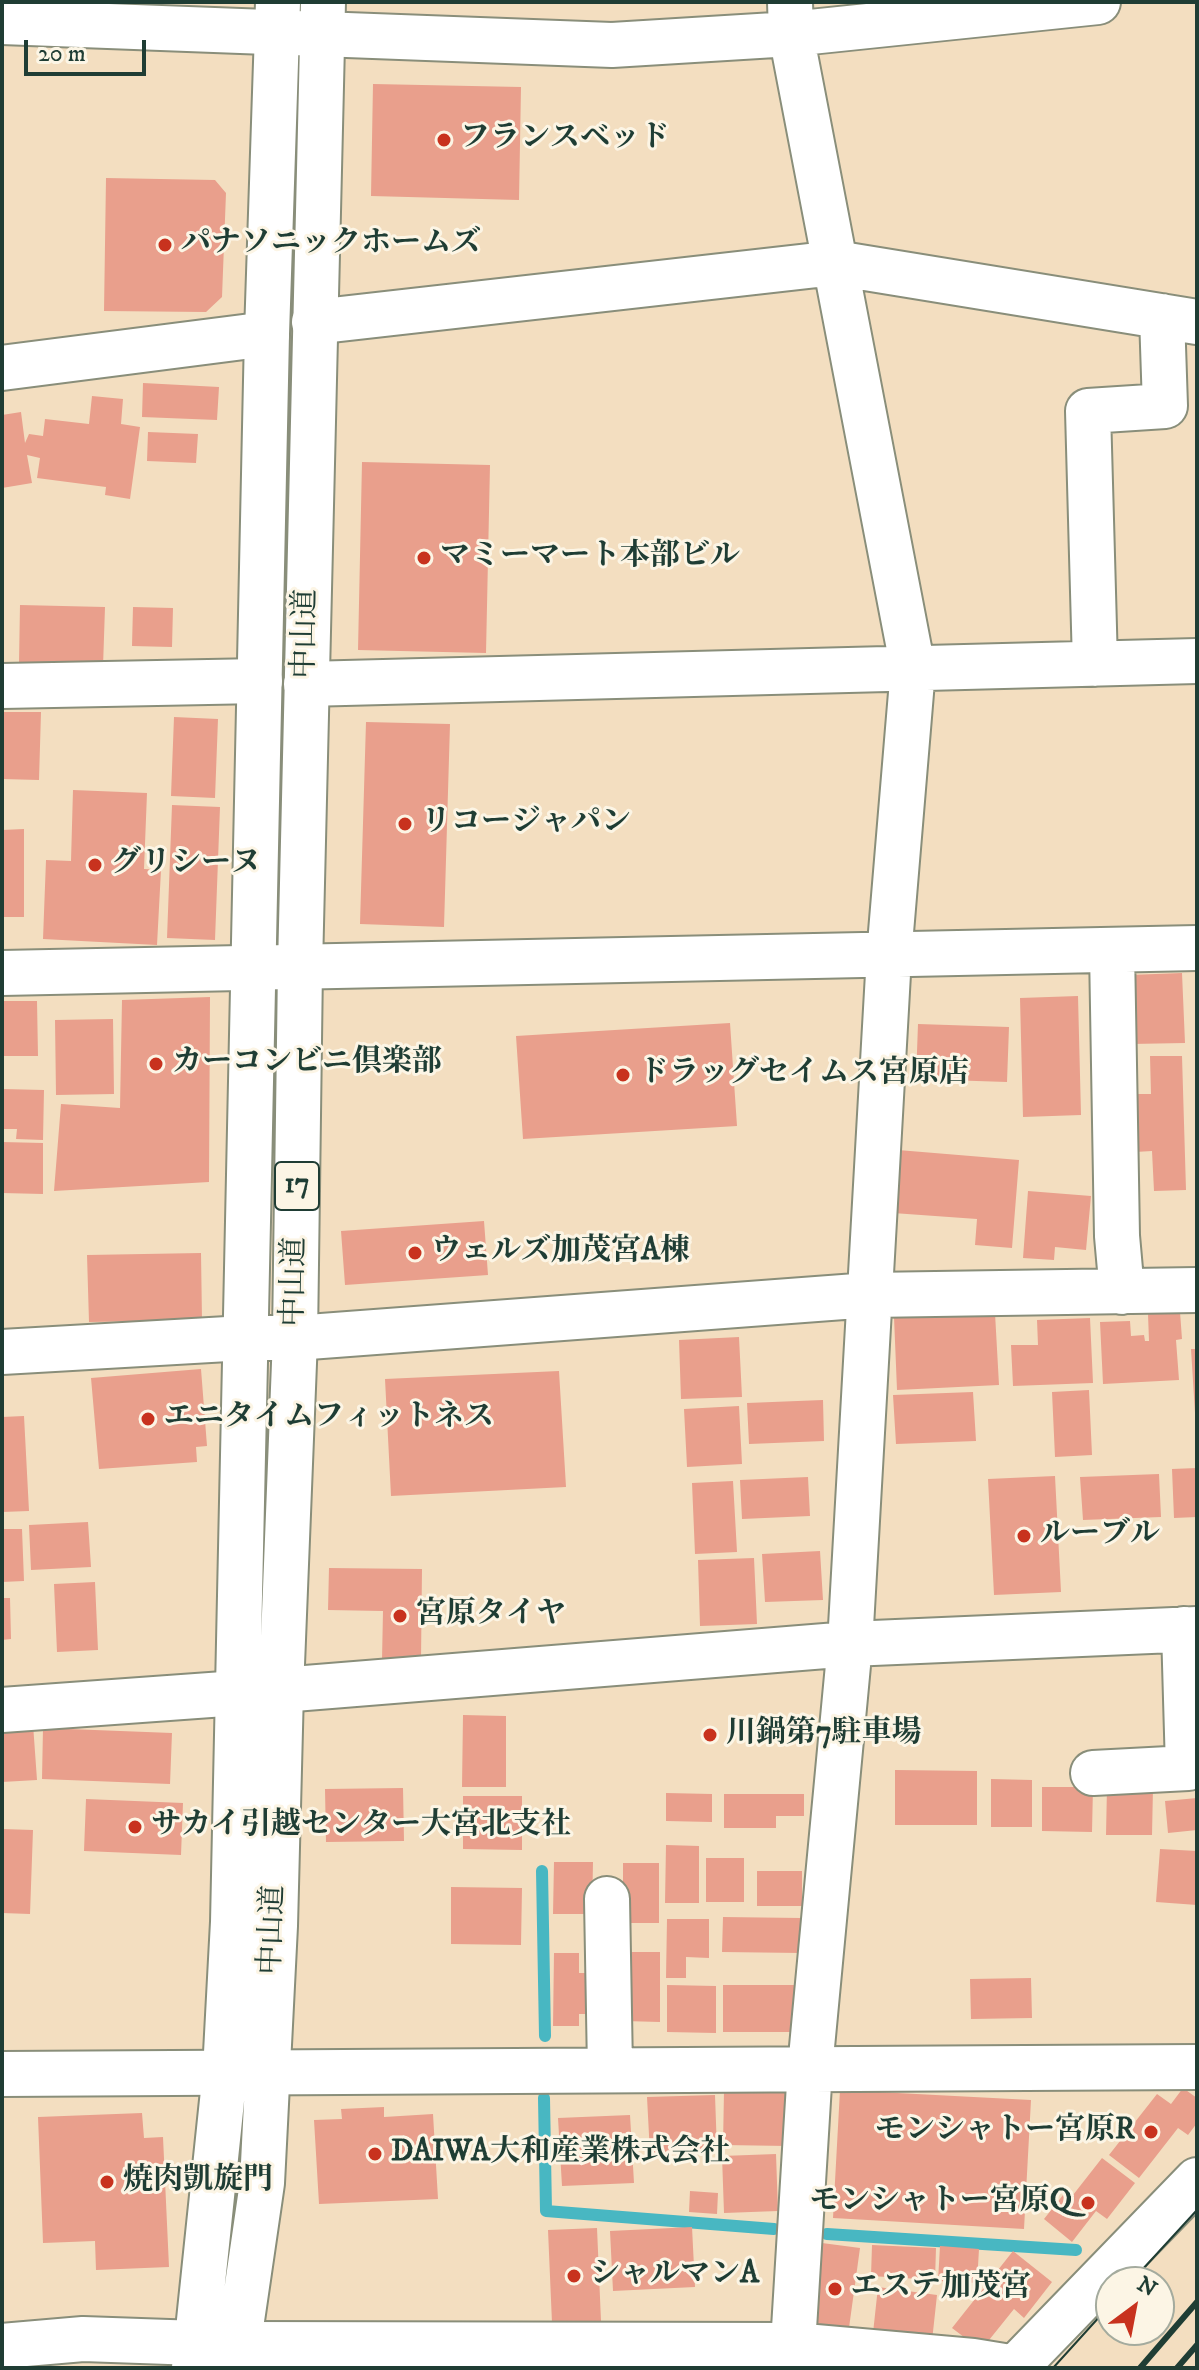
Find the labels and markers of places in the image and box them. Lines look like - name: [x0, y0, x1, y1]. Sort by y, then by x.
- place label: フランスベッド: [460, 122, 670, 158]
- marker: フランスベッド: [435, 131, 453, 149]
- place label: パナソニックホームズ: [181, 227, 481, 263]
- marker: パナソニックホームズ: [156, 236, 174, 254]
- place label: マミーマート本部ビル: [440, 540, 740, 576]
- marker: マミーマート本部ビル: [415, 549, 433, 567]
- place label: リコージャパン: [421, 806, 631, 842]
- marker: リコージャパン: [396, 815, 414, 833]
- place label: グリシーヌ: [111, 847, 261, 883]
- marker: グリシーヌ: [86, 856, 104, 874]
- place label: カーコンビニ倶楽部: [172, 1046, 442, 1082]
- marker: カーコンビニ倶楽部: [147, 1055, 165, 1073]
- place label: ドラッグセイムス宮原店: [639, 1057, 969, 1093]
- marker: ドラッグセイムス宮原店: [614, 1066, 632, 1084]
- place label: ウェルズ加茂宮A棟: [431, 1235, 690, 1271]
- marker: ウェルズ加茂宮A棟: [406, 1244, 424, 1262]
- place label: エニタイムフィットネス: [164, 1401, 494, 1437]
- marker: エニタイムフィットネス: [139, 1410, 157, 1428]
- place label: ルーブル: [1040, 1518, 1160, 1554]
- marker: ルーブル: [1015, 1527, 1033, 1545]
- place label: 宮原タイヤ: [416, 1598, 566, 1634]
- marker: 宮原タイヤ: [391, 1607, 409, 1625]
- place label: 川鍋第7駐車場: [726, 1717, 922, 1753]
- marker: 川鍋第7駐車場: [701, 1726, 719, 1744]
- place label: サカイ引越センター大宮北支社: [151, 1809, 571, 1845]
- marker: サカイ引越センター大宮北支社: [126, 1818, 144, 1836]
- place label: モンシャトー宮原R: [875, 2114, 1135, 2150]
- marker: モンシャトー宮原R: [1142, 2123, 1160, 2141]
- place label: DAIWA大和産業株式会社: [391, 2136, 730, 2172]
- marker: DAIWA大和産業株式会社: [366, 2145, 384, 2163]
- place label: 焼肉凱旋門: [123, 2164, 273, 2200]
- marker: 焼肉凱旋門: [98, 2173, 116, 2191]
- place label: モンシャトー宮原Q: [810, 2185, 1072, 2221]
- marker: モンシャトー宮原Q: [1079, 2194, 1097, 2212]
- place label: シャルマンA: [590, 2258, 759, 2294]
- marker: シャルマンA: [565, 2267, 583, 2285]
- place label: エステ加茂宮: [851, 2271, 1031, 2307]
- marker: エステ加茂宮: [826, 2280, 844, 2298]

